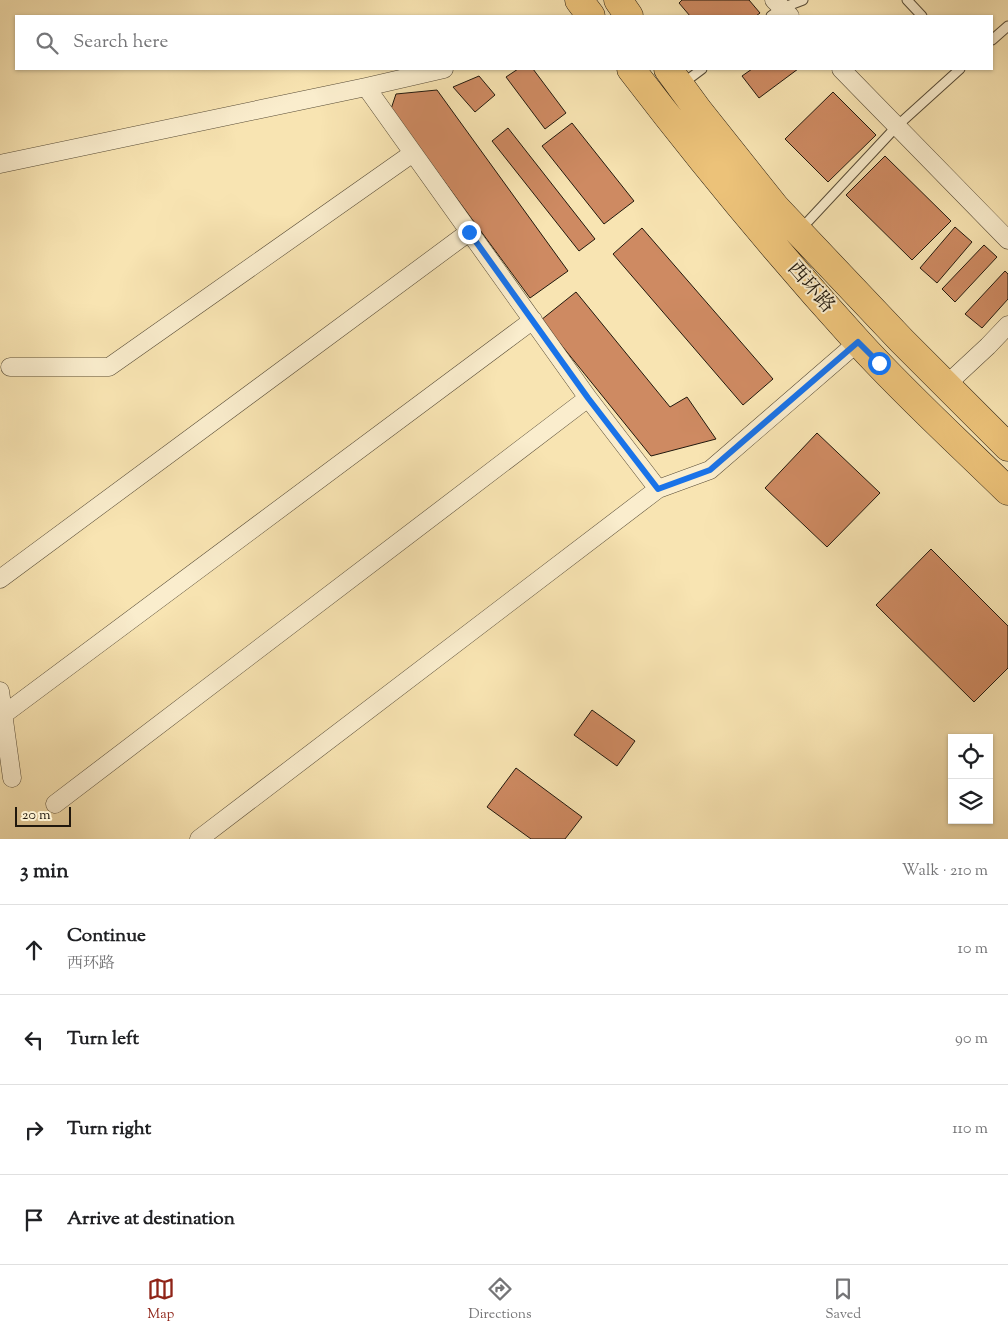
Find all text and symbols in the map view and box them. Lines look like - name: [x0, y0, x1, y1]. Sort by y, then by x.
- search box: [15, 15, 993, 70]
- icon: search: [33, 29, 61, 57]
- text: Search here: [73, 29, 168, 56]
- route end: [458, 221, 481, 244]
- street label: 西环路: [779, 256, 841, 320]
- route start: [868, 352, 891, 375]
- map controls: [948, 734, 993, 824]
- button: locate: [948, 734, 993, 779]
- button: layers: [948, 779, 993, 824]
- scale bar: [15, 804, 71, 827]
- text: 20 m: [22, 806, 51, 826]
- text: 3 min: [20, 857, 69, 887]
- text: Walk · 210 m: [902, 860, 988, 883]
- text: Continue: [67, 923, 146, 950]
- icon: ahead: [20, 936, 48, 964]
- text: 10 m: [958, 938, 988, 961]
- text: 西环路: [67, 953, 115, 976]
- icon: left: [20, 1026, 48, 1054]
- text: Turn left: [67, 1026, 139, 1053]
- text: 90 m: [955, 1028, 988, 1051]
- icon: right: [20, 1116, 48, 1144]
- text: Turn right: [67, 1116, 151, 1143]
- text: 110 m: [952, 1118, 988, 1141]
- icon: arrive: [20, 1206, 48, 1234]
- text: Arrive at destination: [67, 1206, 235, 1233]
- tab: Map: [147, 1275, 175, 1325]
- tab: Directions: [468, 1275, 532, 1325]
- tab: Saved: [825, 1275, 861, 1325]

